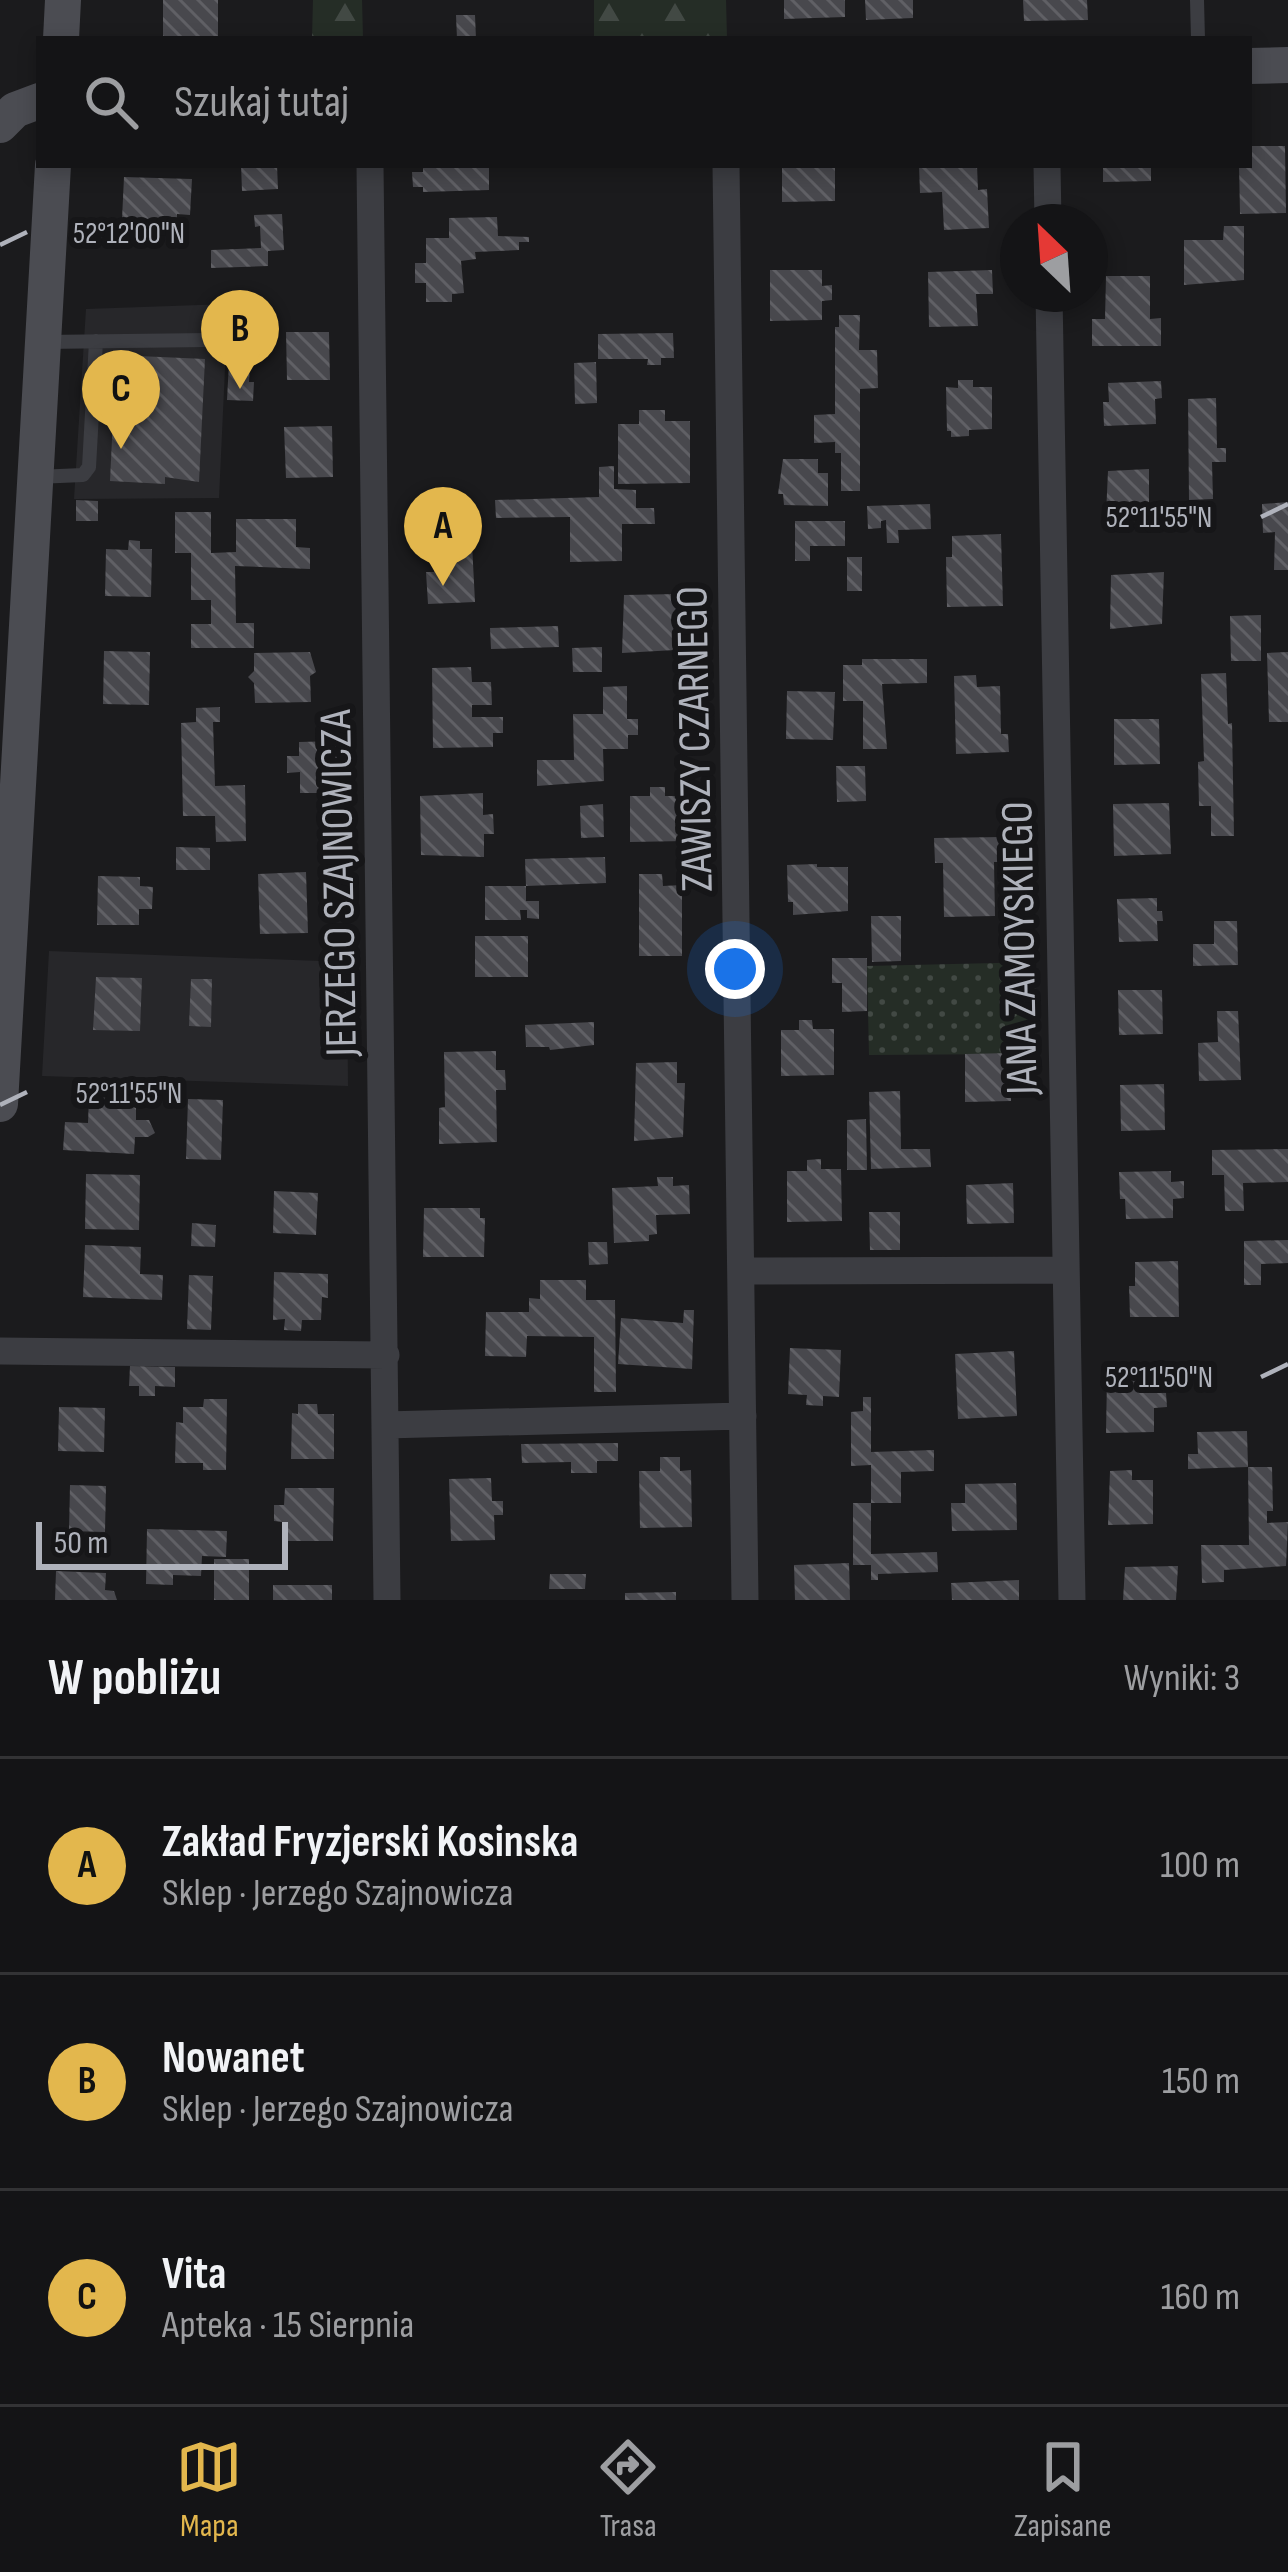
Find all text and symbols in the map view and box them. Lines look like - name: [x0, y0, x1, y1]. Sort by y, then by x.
- search box: [36, 36, 1252, 168]
- icon: search: [78, 69, 144, 135]
- text: Szukaj tutaj: [174, 75, 349, 130]
- north arrow: [1000, 204, 1108, 312]
- text: 52°12'00"N: [73, 216, 185, 252]
- pin: B: [201, 290, 279, 389]
- pin: C: [82, 350, 160, 449]
- pin: A: [404, 487, 482, 586]
- text: 52°11'55"N: [1106, 500, 1212, 536]
- street label: ZAWISZY CZARNEGO: [665, 586, 726, 892]
- street label: JERZEGO SZAJNOWICZA: [309, 708, 370, 1058]
- street label: JANA ZAMOYSKIEGO: [990, 801, 1051, 1096]
- your location: [705, 939, 765, 999]
- text: 52°11'55"N: [76, 1076, 182, 1112]
- text: 52°11'50"N: [1105, 1360, 1213, 1396]
- scale bar: [36, 1516, 288, 1569]
- text: 50 m: [54, 1523, 108, 1563]
- text: W pobliżu: [48, 1648, 221, 1709]
- text: Wyniki: 3: [1124, 1655, 1240, 1702]
- text: Zakład Fryzjerski Kosinska: [162, 1815, 578, 1870]
- text: A: [78, 1842, 96, 1889]
- text: 100 m: [1160, 1842, 1240, 1889]
- text: Sklep · Jerzego Szajnowicza: [162, 1870, 513, 1917]
- text: Nowanet: [162, 2031, 305, 2086]
- text: B: [78, 2058, 96, 2105]
- text: 150 m: [1162, 2058, 1240, 2105]
- text: Sklep · Jerzego Szajnowicza: [162, 2086, 513, 2133]
- text: Vita: [162, 2247, 226, 2302]
- text: C: [77, 2274, 97, 2321]
- text: 160 m: [1161, 2274, 1240, 2321]
- text: Apteka · 15 Sierpnia: [162, 2302, 414, 2349]
- tab: Mapa: [176, 2434, 242, 2546]
- tab: Trasa: [595, 2434, 661, 2546]
- tab: Zapisane: [1014, 2434, 1112, 2546]

